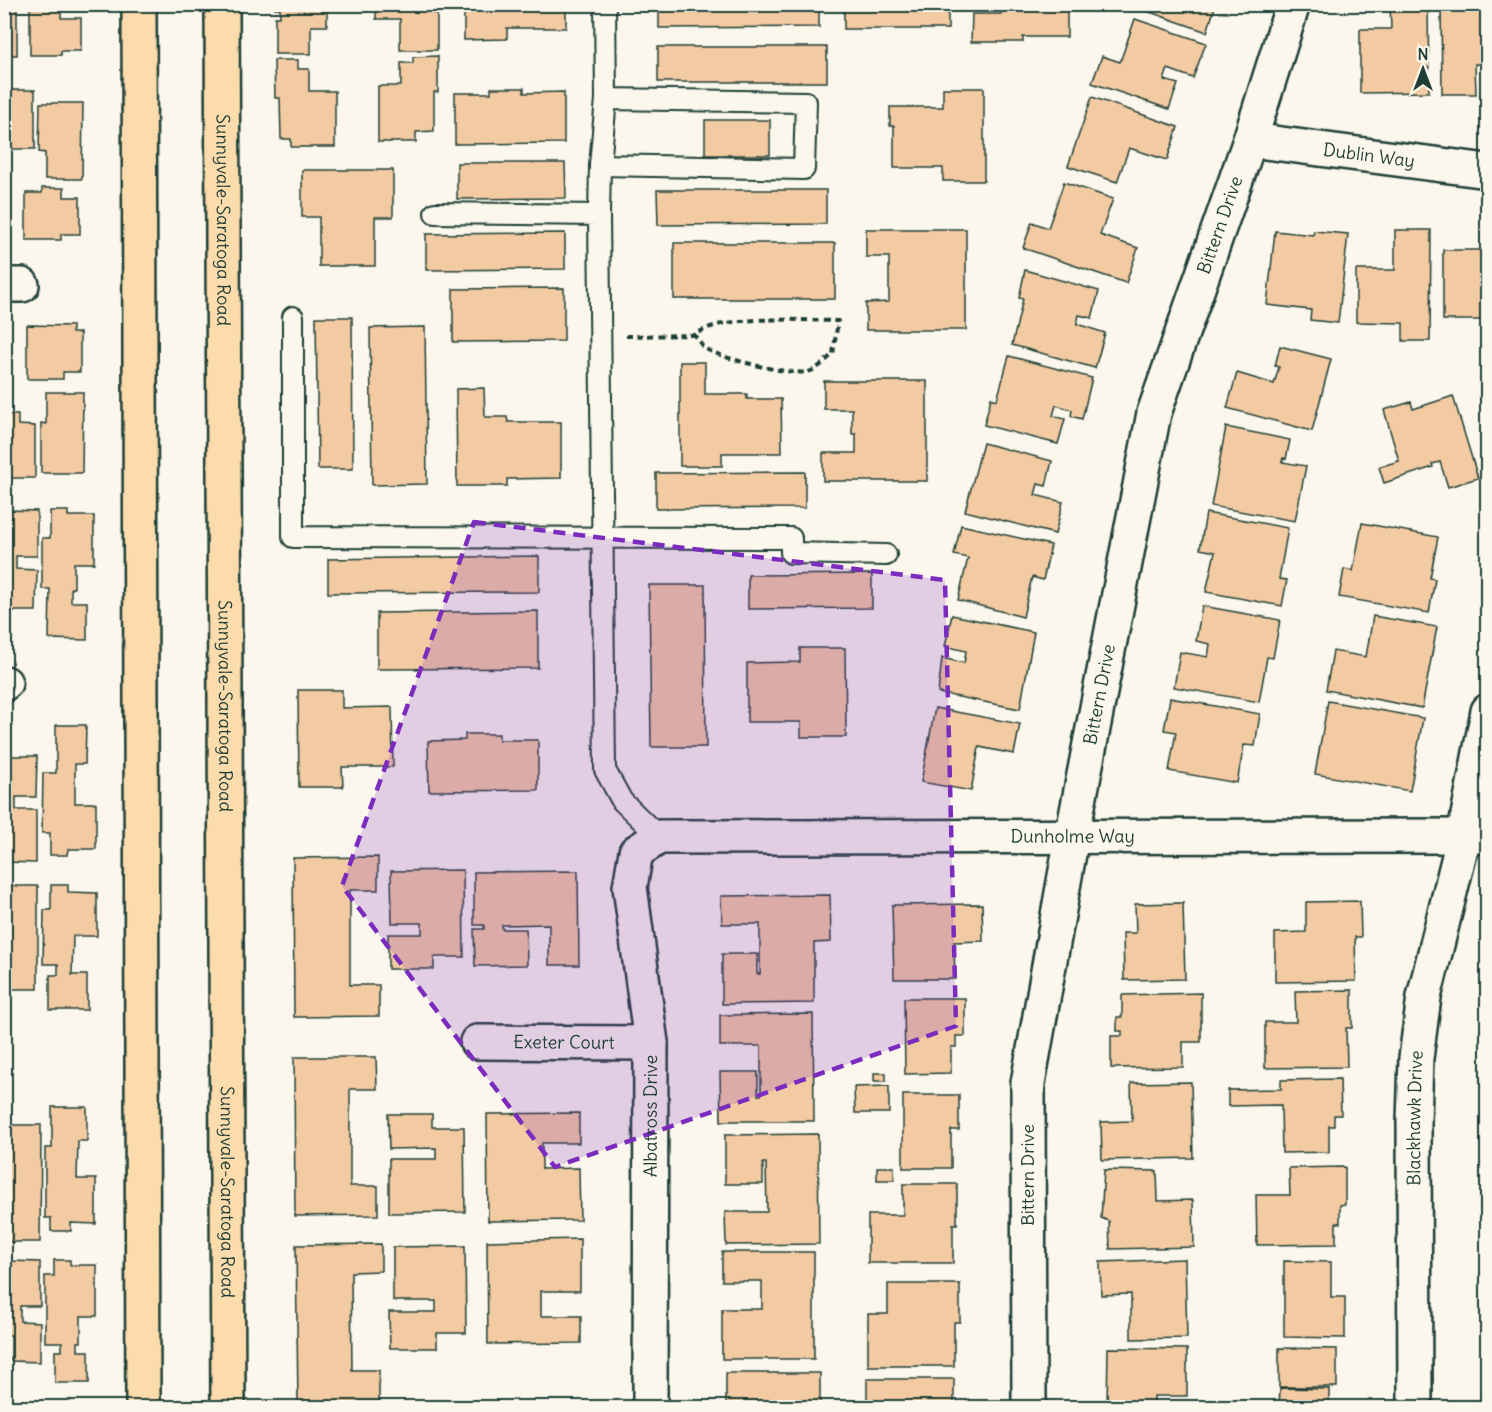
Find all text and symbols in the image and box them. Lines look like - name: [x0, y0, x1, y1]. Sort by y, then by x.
- north arrow: [1393, 39, 1453, 99]
- text: N: [1417, 44, 1429, 64]
- street label: Sunnyvale-Saratoga Road: [211, 114, 235, 327]
- street label: Dublin Way: [1322, 138, 1416, 172]
- street label: Bittern Drive: [1192, 173, 1247, 277]
- street label: Sunnyvale-Saratoga Road: [214, 600, 237, 813]
- street label: Bittern Drive: [1078, 642, 1120, 747]
- street label: Dunholme Way: [1010, 824, 1135, 848]
- street label: Exeter Court: [513, 1030, 615, 1054]
- street label: Blackhawk Drive: [1402, 1049, 1428, 1186]
- street label: Albatross Drive: [639, 1055, 662, 1177]
- street label: Sunnyvale-Saratoga Road: [216, 1086, 240, 1299]
- street label: Bittern Drive: [1016, 1124, 1039, 1226]

